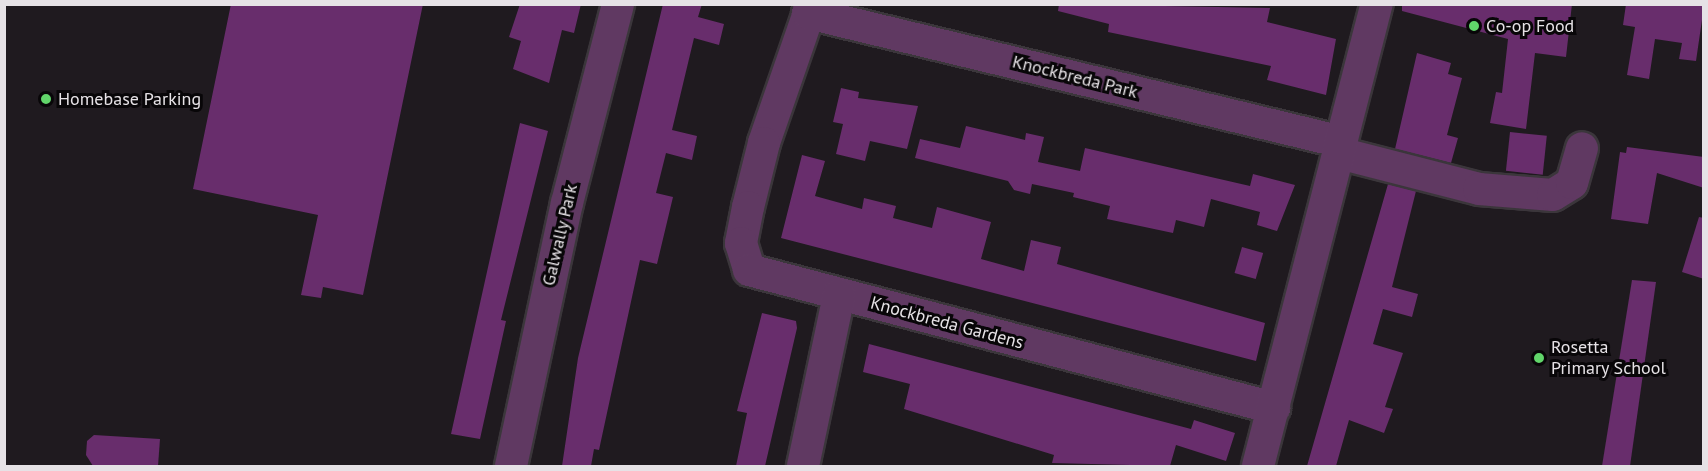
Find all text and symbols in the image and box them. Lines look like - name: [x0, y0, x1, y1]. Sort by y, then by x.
- place label: Co-op Food: [1486, 15, 1574, 37]
- marker: Co-op Food: [1467, 19, 1481, 33]
- street label: Knockbreda Park: [1010, 51, 1140, 103]
- place label: Homebase Parking: [58, 88, 201, 110]
- marker: Homebase Parking: [39, 92, 53, 106]
- street label: Galwally Park: [538, 182, 582, 288]
- street label: Knockbreda Gardens: [868, 292, 1026, 354]
- place label: Rosetta Primary School: [1551, 337, 1666, 380]
- marker: Rosetta Primary School: [1532, 351, 1546, 365]

